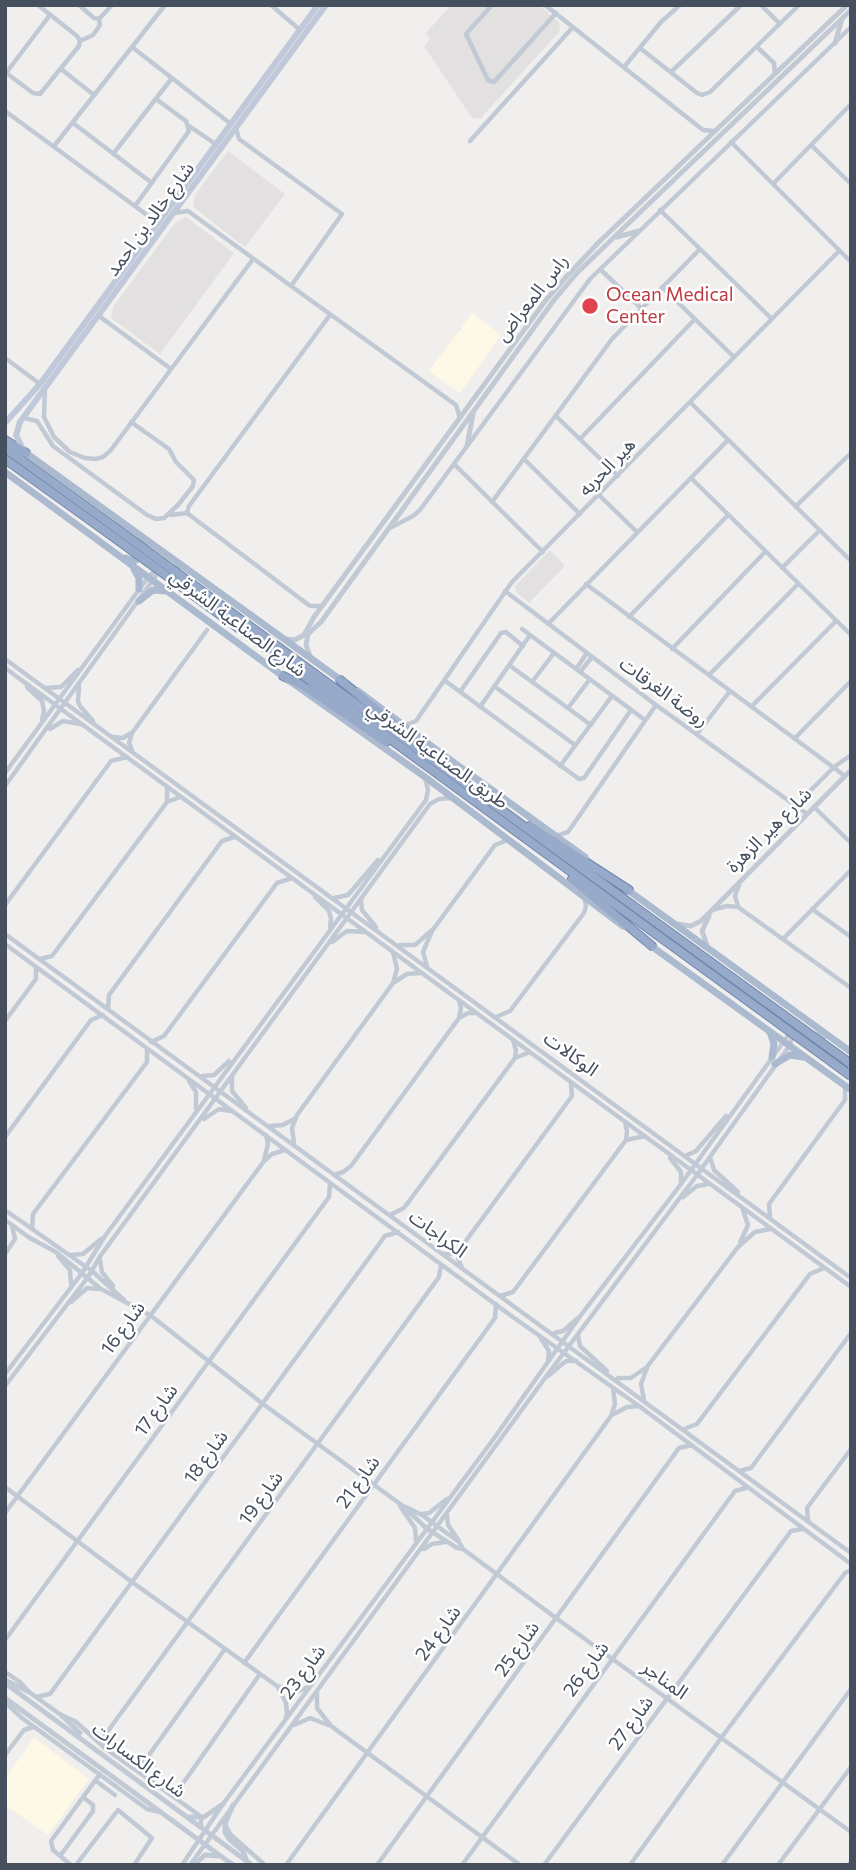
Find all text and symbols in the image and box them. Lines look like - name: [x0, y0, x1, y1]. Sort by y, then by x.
- street label: شارع خالد بن احمد: [101, 157, 199, 281]
- street label: راس المعراض: [491, 250, 573, 346]
- place label: Ocean Medical Center: [606, 284, 734, 328]
- marker: Ocean Medical Center: [580, 296, 600, 316]
- street label: هير الحربه: [574, 433, 640, 501]
- street label: شارع الصناعية الشرقي: [165, 564, 311, 682]
- street label: روضة الغرقات: [615, 652, 713, 732]
- street label: طريق الصناعية الشرقي: [363, 696, 513, 814]
- street label: شارع هير الزهرة: [722, 783, 816, 877]
- street label: الوكالات: [539, 1027, 603, 1081]
- street label: الكراجات: [404, 1205, 472, 1263]
- street label: شارع 16: [96, 1297, 150, 1359]
- street label: شارع 17: [129, 1380, 183, 1440]
- street label: شارع 18: [179, 1426, 233, 1488]
- street label: شارع 21: [331, 1451, 385, 1513]
- street label: شارع 19: [234, 1467, 288, 1529]
- street label: شارع 24: [410, 1601, 466, 1665]
- street label: شارع 25: [490, 1617, 544, 1681]
- street label: شارع 26: [558, 1637, 614, 1701]
- street label: شارع 23: [276, 1640, 330, 1704]
- street label: المناجر: [638, 1656, 692, 1704]
- street label: شارع 27: [604, 1692, 658, 1754]
- street label: شارع الكسارات: [88, 1717, 190, 1803]

